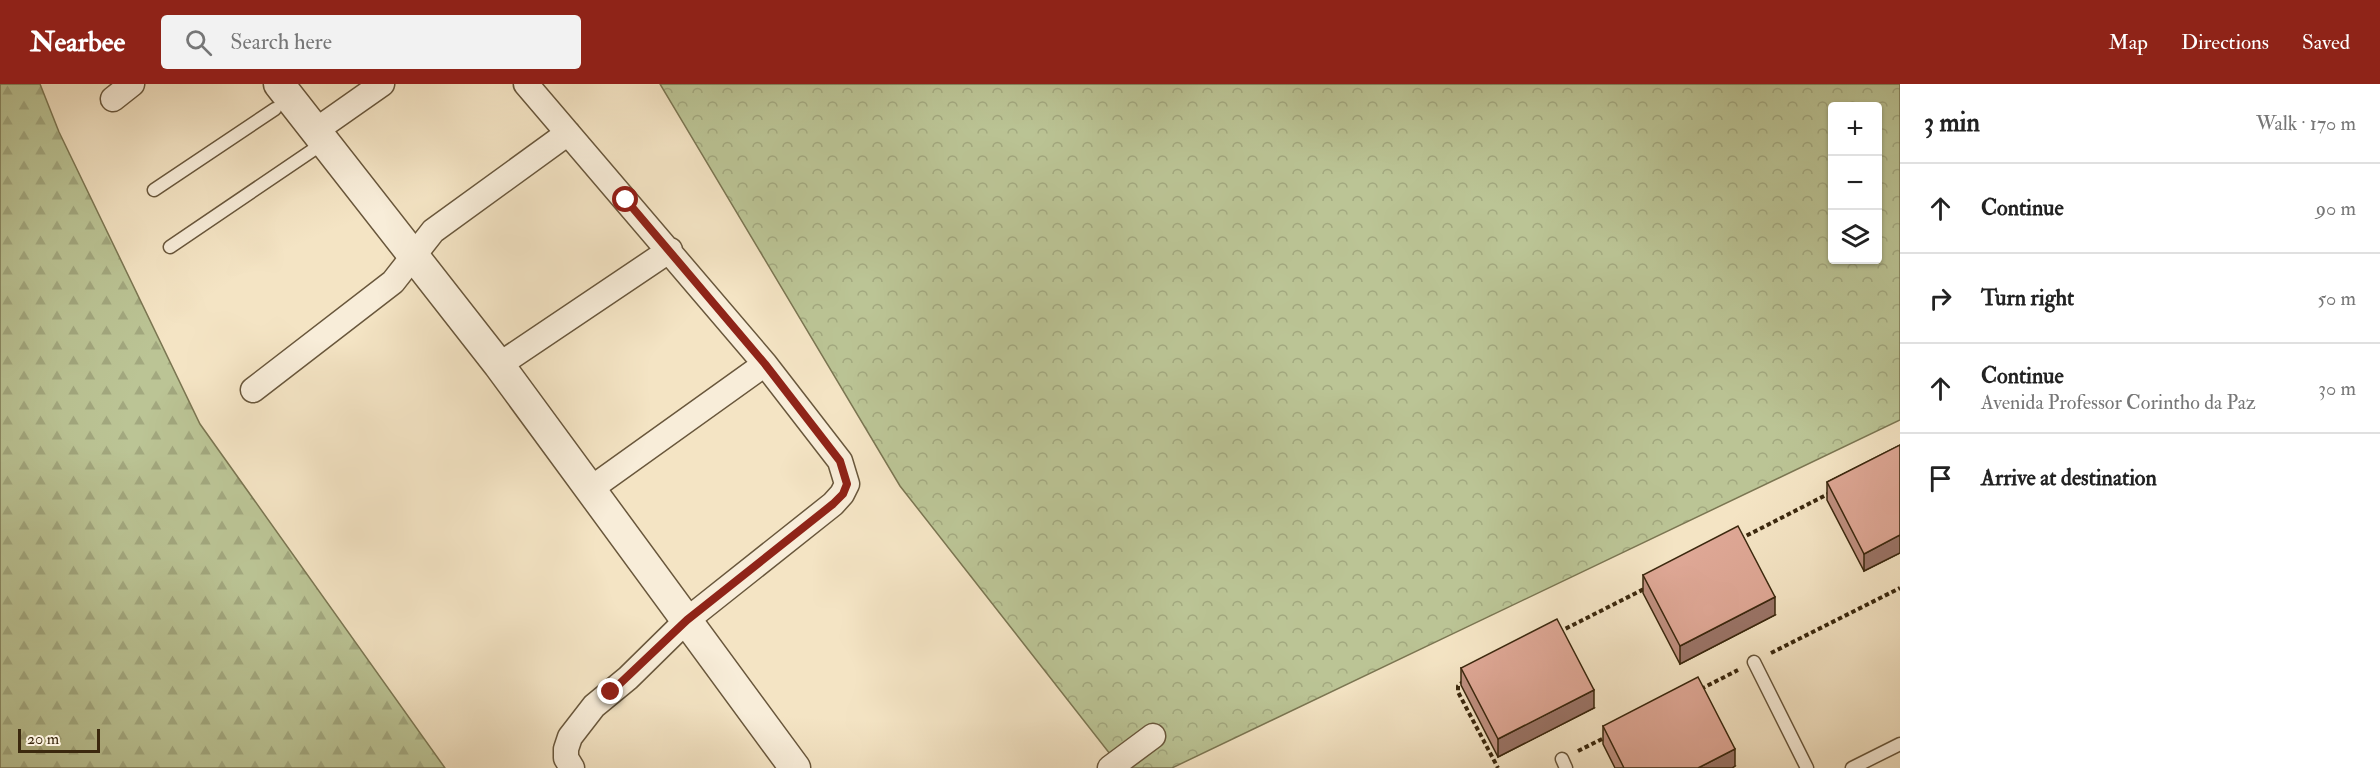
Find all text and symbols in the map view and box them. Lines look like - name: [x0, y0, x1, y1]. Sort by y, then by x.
- search box: [161, 15, 581, 69]
- text: Nearbee: [30, 25, 125, 60]
- icon: search: [182, 26, 215, 59]
- text: Search here: [230, 28, 332, 56]
- text: Map: [2108, 29, 2148, 56]
- text: Directions: [2181, 29, 2269, 56]
- text: Saved: [2302, 29, 2350, 56]
- map controls: [1828, 102, 1882, 264]
- button: +: [1828, 102, 1882, 156]
- text: 3 min: [1924, 107, 1980, 139]
- text: Walk · 170 m: [2256, 111, 2356, 136]
- button: −: [1828, 156, 1882, 210]
- route start: [612, 186, 638, 212]
- icon: ahead: [1924, 192, 1957, 225]
- text: Continue: [1981, 194, 2064, 222]
- text: 90 m: [2316, 196, 2356, 221]
- button: layers: [1828, 210, 1882, 264]
- icon: right: [1924, 282, 1957, 315]
- text: Turn right: [1981, 284, 2074, 312]
- text: 50 m: [2317, 286, 2356, 311]
- text: Continue: [1981, 362, 2064, 390]
- icon: ahead: [1924, 372, 1957, 405]
- text: 30 m: [2318, 376, 2356, 401]
- text: Avenida Professor Corintho da Paz: [1981, 390, 2256, 415]
- icon: arrive: [1924, 462, 1957, 495]
- text: Arrive at destination: [1981, 464, 2157, 492]
- route end: [597, 678, 623, 704]
- scale bar: [18, 726, 100, 754]
- text: 20 m: [27, 729, 59, 749]

